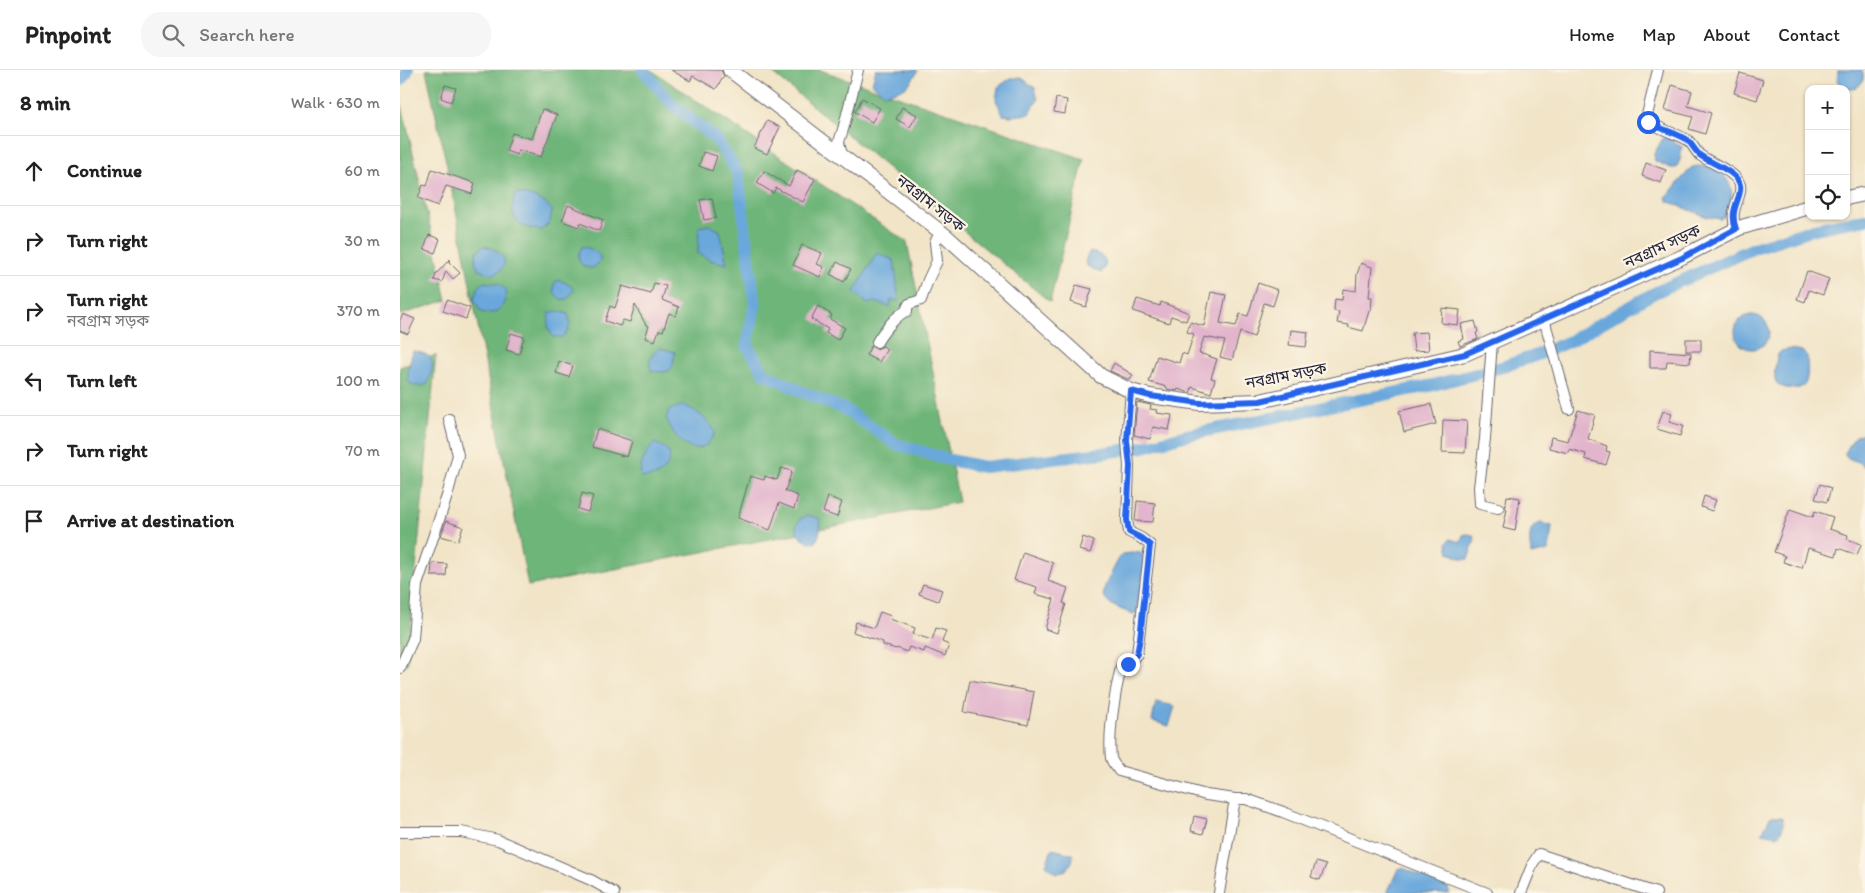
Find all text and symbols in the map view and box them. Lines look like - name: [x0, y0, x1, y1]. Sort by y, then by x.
- search box: [141, 12, 491, 57]
- text: Pinpoint: [25, 20, 111, 49]
- icon: search: [159, 21, 187, 49]
- text: Search here: [199, 23, 294, 46]
- text: Home: [1569, 24, 1615, 46]
- text: Map: [1643, 24, 1676, 46]
- text: About: [1704, 24, 1750, 46]
- text: Contact: [1778, 24, 1840, 46]
- map controls: [1805, 85, 1850, 220]
- button: +: [1805, 85, 1850, 130]
- text: 8 min: [20, 90, 70, 115]
- text: Walk · 630 m: [291, 93, 380, 112]
- route start: [1637, 111, 1660, 134]
- button: −: [1805, 130, 1850, 175]
- icon: ahead: [20, 157, 48, 185]
- text: Continue: [67, 159, 142, 182]
- text: 60 m: [345, 161, 380, 180]
- street label: নবগ্রাম সড়ক: [892, 170, 970, 237]
- button: locate: [1805, 175, 1850, 220]
- street label: নবগ্রাম সড়ক: [1620, 220, 1704, 273]
- icon: right: [20, 227, 48, 255]
- text: Turn right: [67, 229, 148, 252]
- text: 30 m: [344, 231, 380, 250]
- text: Turn right: [67, 288, 148, 311]
- icon: right: [20, 297, 48, 325]
- text: 370 m: [336, 301, 380, 320]
- text: নবগ্রাম সড়ক: [67, 311, 149, 330]
- street label: নবগ্রাম সড়ক: [1243, 358, 1329, 393]
- icon: left: [20, 367, 48, 395]
- text: Turn left: [67, 369, 137, 392]
- text: 100 m: [336, 371, 380, 390]
- icon: right: [20, 437, 48, 465]
- text: Turn right: [67, 439, 148, 462]
- text: 70 m: [345, 441, 380, 460]
- icon: arrive: [20, 507, 48, 535]
- text: Arrive at destination: [67, 509, 234, 532]
- route end: [1117, 653, 1140, 676]

